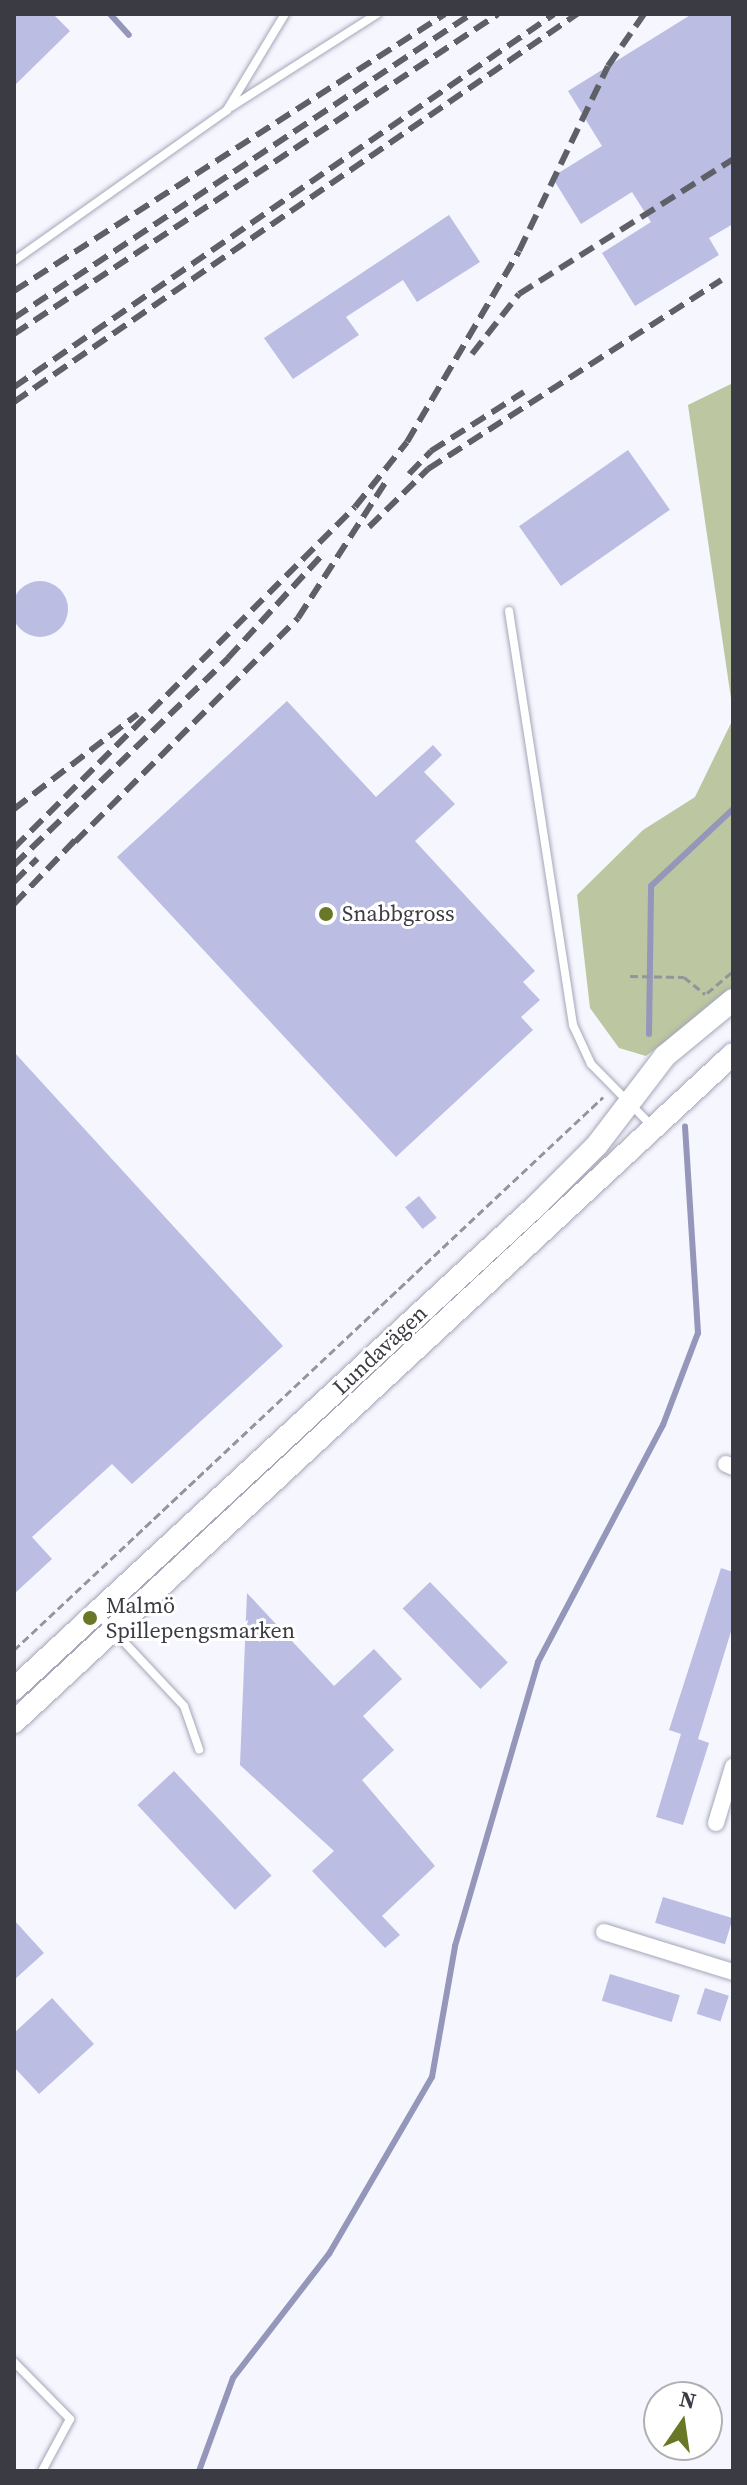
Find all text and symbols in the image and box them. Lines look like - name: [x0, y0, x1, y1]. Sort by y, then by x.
- place label: Snabbgross: [342, 901, 455, 927]
- marker: Snabbgross: [317, 905, 335, 923]
- street label: Lundavägen: [327, 1300, 433, 1400]
- place label: Malmö Spillepengsmarken: [106, 1592, 295, 1644]
- marker: Malmö Spillepengsmarken: [81, 1609, 99, 1627]
- north arrow: [643, 2381, 723, 2461]
- text: N: [677, 2383, 699, 2416]

